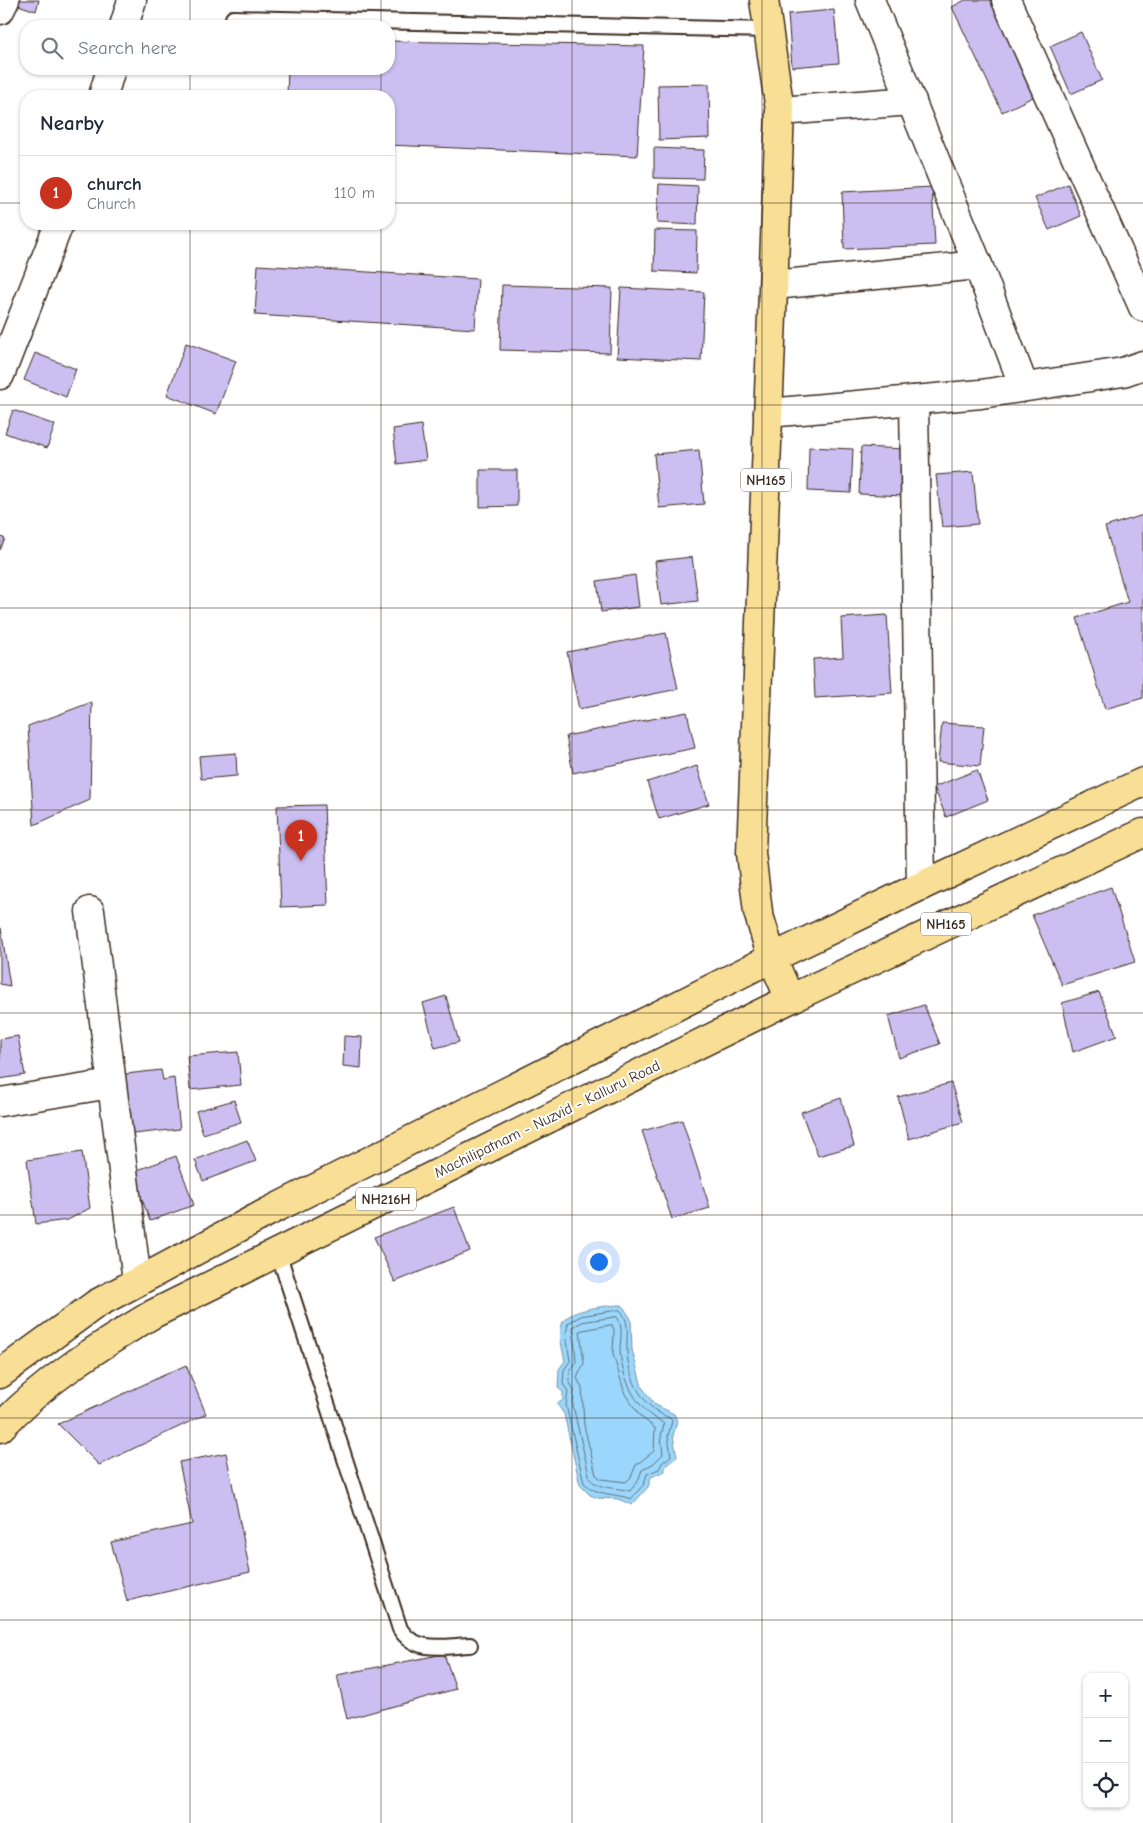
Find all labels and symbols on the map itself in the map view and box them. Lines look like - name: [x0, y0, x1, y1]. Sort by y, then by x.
- road number: NH165: [741, 468, 791, 492]
- pin: 1: [285, 820, 317, 861]
- road number: NH165: [921, 912, 971, 936]
- street label: Machilipatnam - Nuzvid - Kalluru Road: [431, 1056, 663, 1182]
- road number: NH216H: [356, 1188, 416, 1210]
- your location: [586, 1249, 612, 1275]

